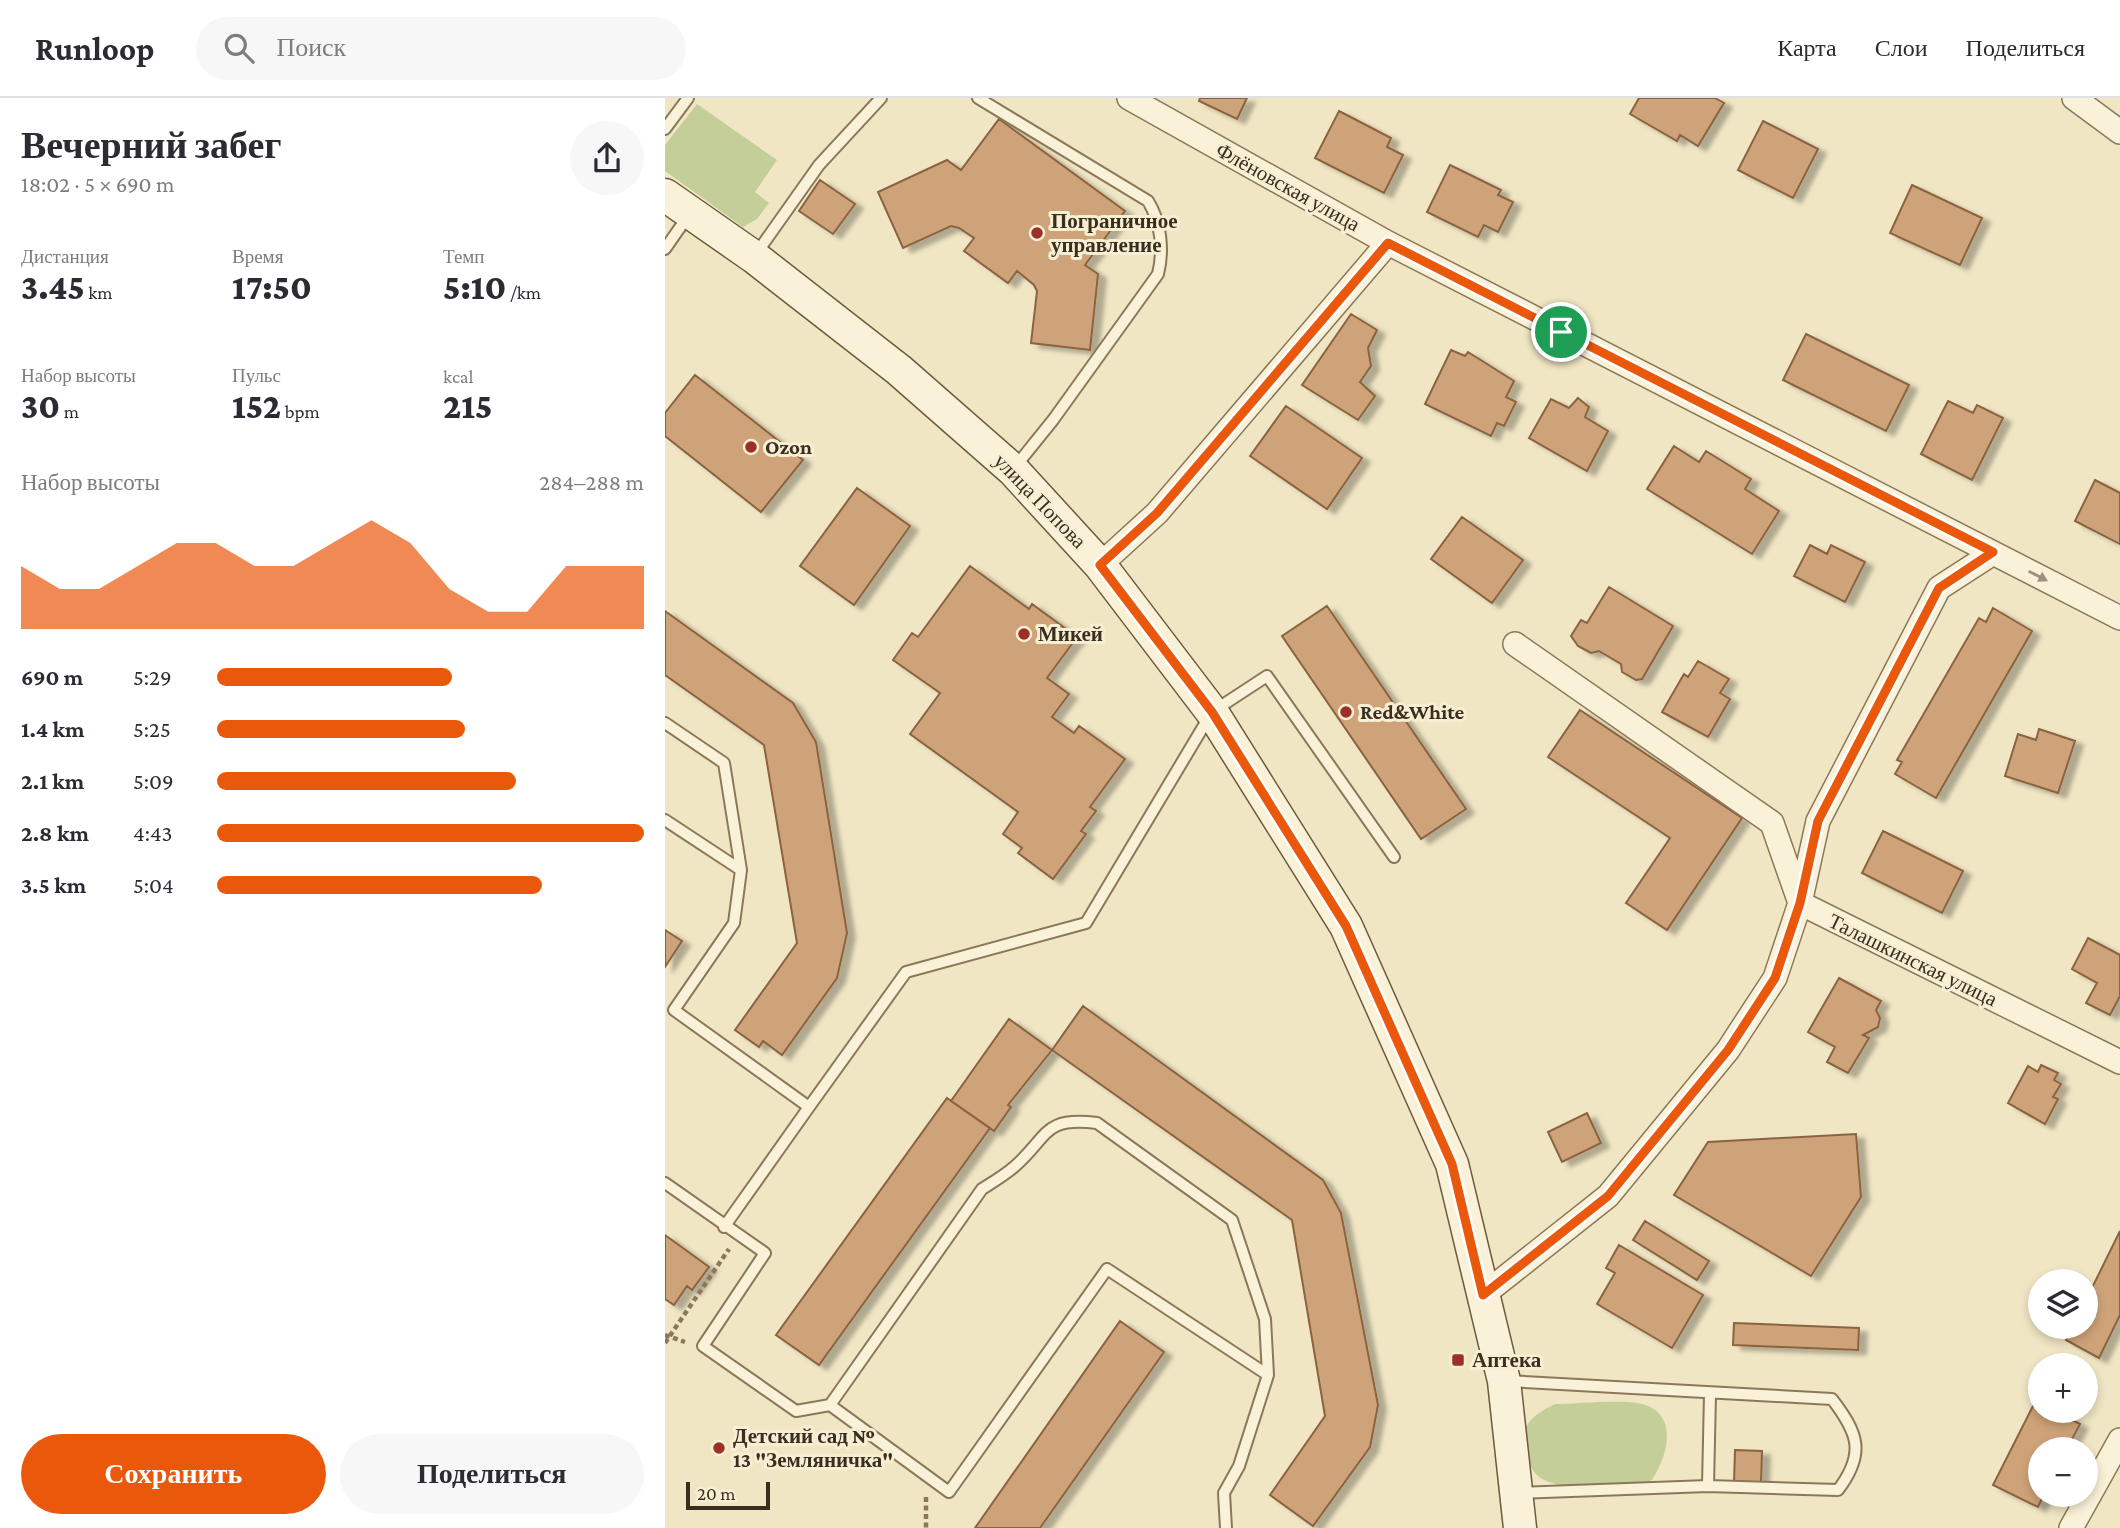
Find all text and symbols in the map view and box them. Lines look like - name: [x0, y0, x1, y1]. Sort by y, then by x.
- search box: [196, 17, 686, 80]
- icon: search: [220, 29, 258, 67]
- text: Runloop: [35, 30, 154, 67]
- text: Поиск: [276, 33, 346, 62]
- text: Карта: [1777, 34, 1837, 61]
- text: Слои: [1875, 34, 1928, 61]
- text: Поделиться: [1966, 34, 2085, 61]
- button: share: [570, 121, 644, 195]
- text: Вечерний забег: [21, 124, 282, 166]
- street label: Флёновская улица: [1212, 138, 1365, 237]
- text: 18:02 · 5 × 690 m: [21, 171, 174, 197]
- place label: Пограничное управление: [1051, 209, 1178, 257]
- marker: Пограничное управление: [1029, 225, 1045, 241]
- text: Дистанция: [21, 246, 109, 267]
- text: Время: [232, 246, 283, 267]
- text: Темп: [443, 246, 485, 267]
- text: 3.45: [21, 268, 85, 307]
- text: 17:50: [232, 268, 312, 307]
- text: 5:10: [443, 268, 506, 307]
- text: km: [85, 282, 113, 303]
- text: /km: [506, 282, 541, 303]
- pin: [1531, 302, 1591, 362]
- icon: arrive: [1542, 313, 1580, 351]
- text: Набор высоты: [21, 365, 136, 386]
- text: Пульс: [232, 365, 281, 386]
- text: kcal: [443, 366, 474, 387]
- text: 30: [21, 387, 60, 426]
- text: 152: [232, 387, 281, 426]
- text: 215: [443, 387, 493, 426]
- text: m: [60, 401, 79, 422]
- text: bpm: [281, 401, 320, 422]
- place label: Ozon: [765, 435, 812, 459]
- marker: Ozon: [743, 439, 759, 455]
- street label: улица Попова: [989, 449, 1092, 554]
- text: Набор высоты: [21, 469, 160, 495]
- text: 284–288 m: [539, 469, 644, 495]
- one-way arrow: [2028, 570, 2048, 581]
- place label: Микей: [1038, 622, 1103, 646]
- marker: Микей: [1016, 626, 1032, 642]
- text: 690 m: [21, 664, 83, 690]
- text: 5:29: [133, 664, 172, 690]
- place label: Red&White: [1360, 700, 1465, 724]
- marker: Red&White: [1338, 704, 1354, 720]
- text: 1.4 km: [21, 716, 84, 742]
- text: 5:25: [133, 716, 171, 742]
- text: 2.1 km: [21, 768, 84, 794]
- text: 5:09: [133, 768, 174, 794]
- text: 2.8 km: [21, 820, 89, 846]
- text: 4:43: [133, 820, 172, 846]
- text: 3.5 km: [21, 872, 86, 898]
- text: 5:04: [133, 872, 174, 898]
- street label: Талашкинская улица: [1825, 909, 2002, 1012]
- map controls: [2028, 1269, 2098, 1507]
- button: layers: [2028, 1269, 2098, 1339]
- place label: Аптека: [1472, 1348, 1542, 1372]
- marker: Аптека: [1450, 1352, 1466, 1368]
- button: +: [2028, 1353, 2098, 1423]
- place label: Детский сад № 13 "Земляничка": [733, 1424, 893, 1472]
- button: Сохранить: [21, 1434, 326, 1514]
- button: Поделиться: [340, 1434, 644, 1514]
- button: −: [2028, 1437, 2098, 1507]
- marker: Детский сад № 13 "Земляничка": [711, 1440, 727, 1456]
- scale bar: [686, 1479, 770, 1511]
- text: 20 m: [697, 1483, 736, 1504]

